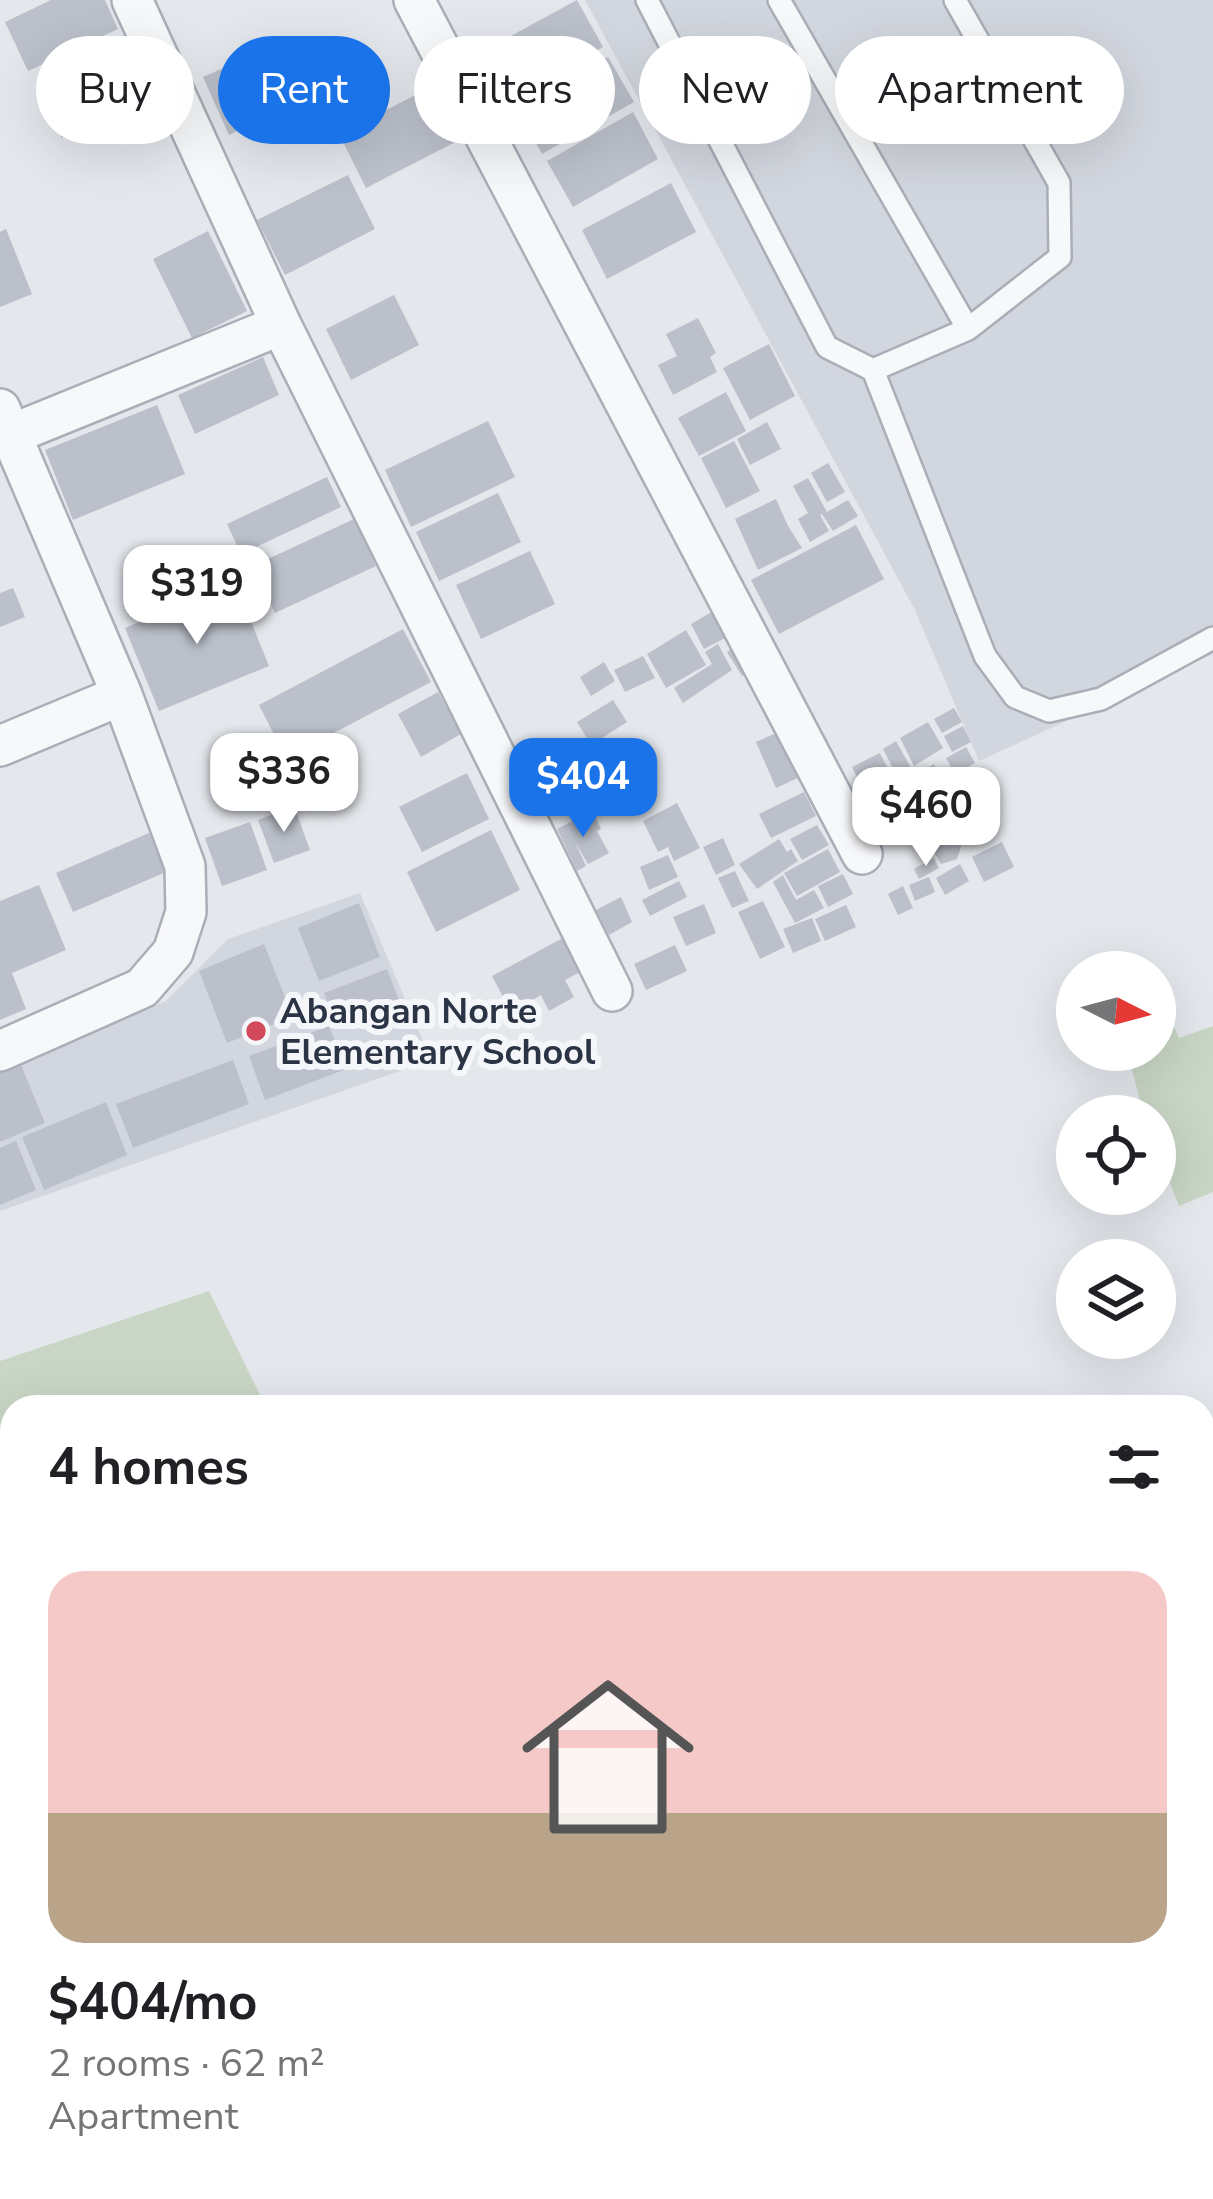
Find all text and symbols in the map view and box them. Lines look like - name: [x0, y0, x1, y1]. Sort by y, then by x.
- chip: Buy: [36, 36, 194, 144]
- chip: Rent: [218, 36, 390, 144]
- chip: Filters: [414, 36, 615, 144]
- chip: New: [639, 36, 811, 144]
- chip: Apartment: [835, 36, 1124, 144]
- pin: $319: [126, 545, 268, 647]
- text: $319: [150, 557, 244, 610]
- pin: $336: [213, 733, 355, 835]
- pin: $404: [512, 738, 654, 840]
- text: $336: [237, 745, 331, 798]
- text: $404: [536, 750, 630, 803]
- pin: $460: [855, 767, 997, 869]
- text: $460: [879, 779, 973, 832]
- north arrow: [1056, 951, 1176, 1071]
- map controls: [1056, 951, 1176, 1359]
- place label: Abangan Norte Elementary School: [280, 987, 596, 1077]
- marker: Abangan Norte Elementary School: [243, 1018, 269, 1044]
- button: locate: [1056, 1095, 1176, 1215]
- button: layers: [1056, 1239, 1176, 1359]
- text: 4 homes: [48, 1432, 249, 1502]
- icon: filters: [1101, 1434, 1167, 1500]
- icon: home: [500, 1649, 716, 1865]
- text: $404/mo: [48, 1967, 257, 2037]
- text: 2 rooms · 62 m²: [48, 2037, 325, 2090]
- text: Apartment: [48, 2090, 238, 2143]

